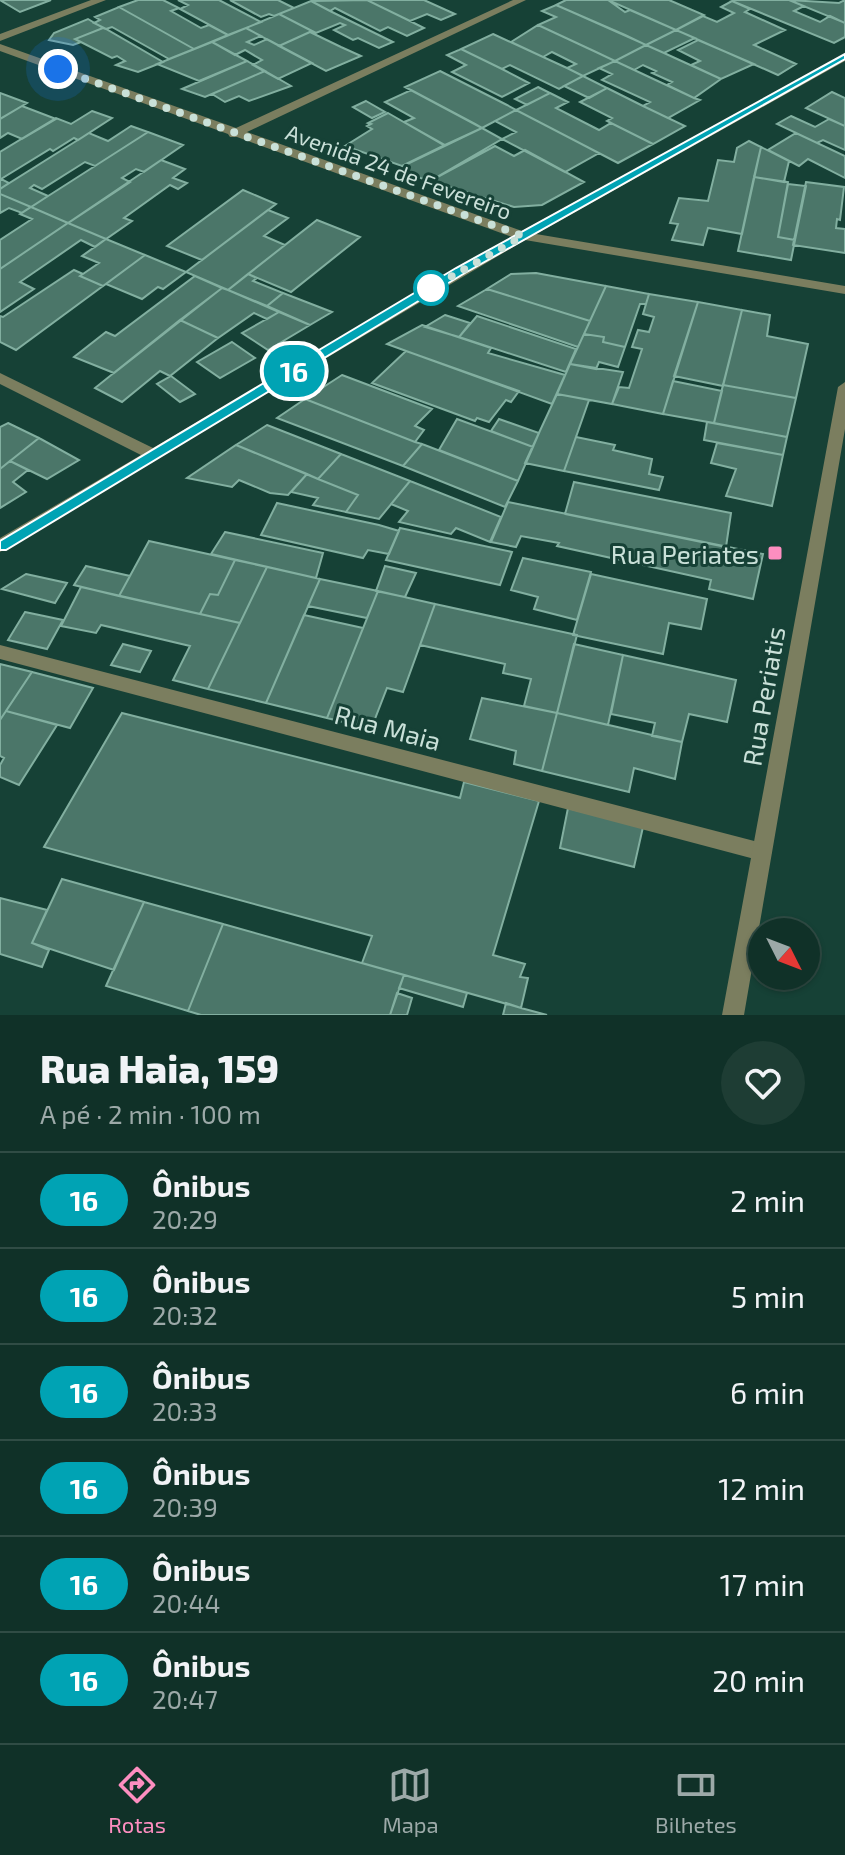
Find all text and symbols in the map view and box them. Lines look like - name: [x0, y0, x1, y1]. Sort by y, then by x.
- your location: [38, 49, 78, 89]
- street label: Avenida 24 de Fevereiro: [283, 118, 515, 224]
- unlabelled marker: [414, 271, 448, 305]
- line badge: 16: [258, 345, 330, 397]
- text: 16: [280, 354, 308, 388]
- place label: Rua Periates: [611, 538, 759, 569]
- marker: Rua Periates: [766, 544, 784, 562]
- street label: Rua Periatis: [736, 624, 790, 768]
- street label: Rua Maia: [331, 698, 445, 756]
- north arrow: [748, 918, 820, 990]
- map controls: [748, 918, 820, 990]
- button: heart: [721, 1041, 805, 1125]
- text: Rua Haia, 159: [40, 1045, 279, 1091]
- text: A pé · 2 min · 100 m: [40, 1098, 261, 1129]
- text: Ônibus: [152, 1167, 251, 1203]
- text: 2 min: [730, 1182, 805, 1218]
- text: 16: [70, 1183, 98, 1217]
- text: 20:29: [152, 1203, 218, 1234]
- text: Ônibus: [152, 1263, 251, 1299]
- text: 5 min: [731, 1278, 805, 1314]
- text: 16: [70, 1279, 98, 1313]
- text: 20:32: [152, 1299, 218, 1330]
- text: Ônibus: [152, 1359, 251, 1395]
- text: 6 min: [730, 1374, 805, 1410]
- text: 16: [70, 1375, 98, 1409]
- text: 20:33: [152, 1395, 217, 1426]
- text: Ônibus: [152, 1455, 251, 1491]
- text: 12 min: [718, 1470, 805, 1506]
- text: 16: [70, 1471, 98, 1505]
- text: 20:39: [152, 1491, 218, 1522]
- text: Ônibus: [152, 1551, 251, 1587]
- text: 17 min: [720, 1566, 805, 1602]
- text: 16: [70, 1567, 98, 1601]
- text: 20:44: [152, 1587, 220, 1618]
- text: Ônibus: [152, 1647, 251, 1683]
- text: 20 min: [712, 1662, 805, 1698]
- text: 16: [70, 1663, 98, 1697]
- text: 20:47: [152, 1683, 218, 1714]
- tab: Rotas: [108, 1763, 166, 1837]
- tab: Mapa: [382, 1763, 439, 1837]
- tab: Bilhetes: [655, 1763, 737, 1837]

